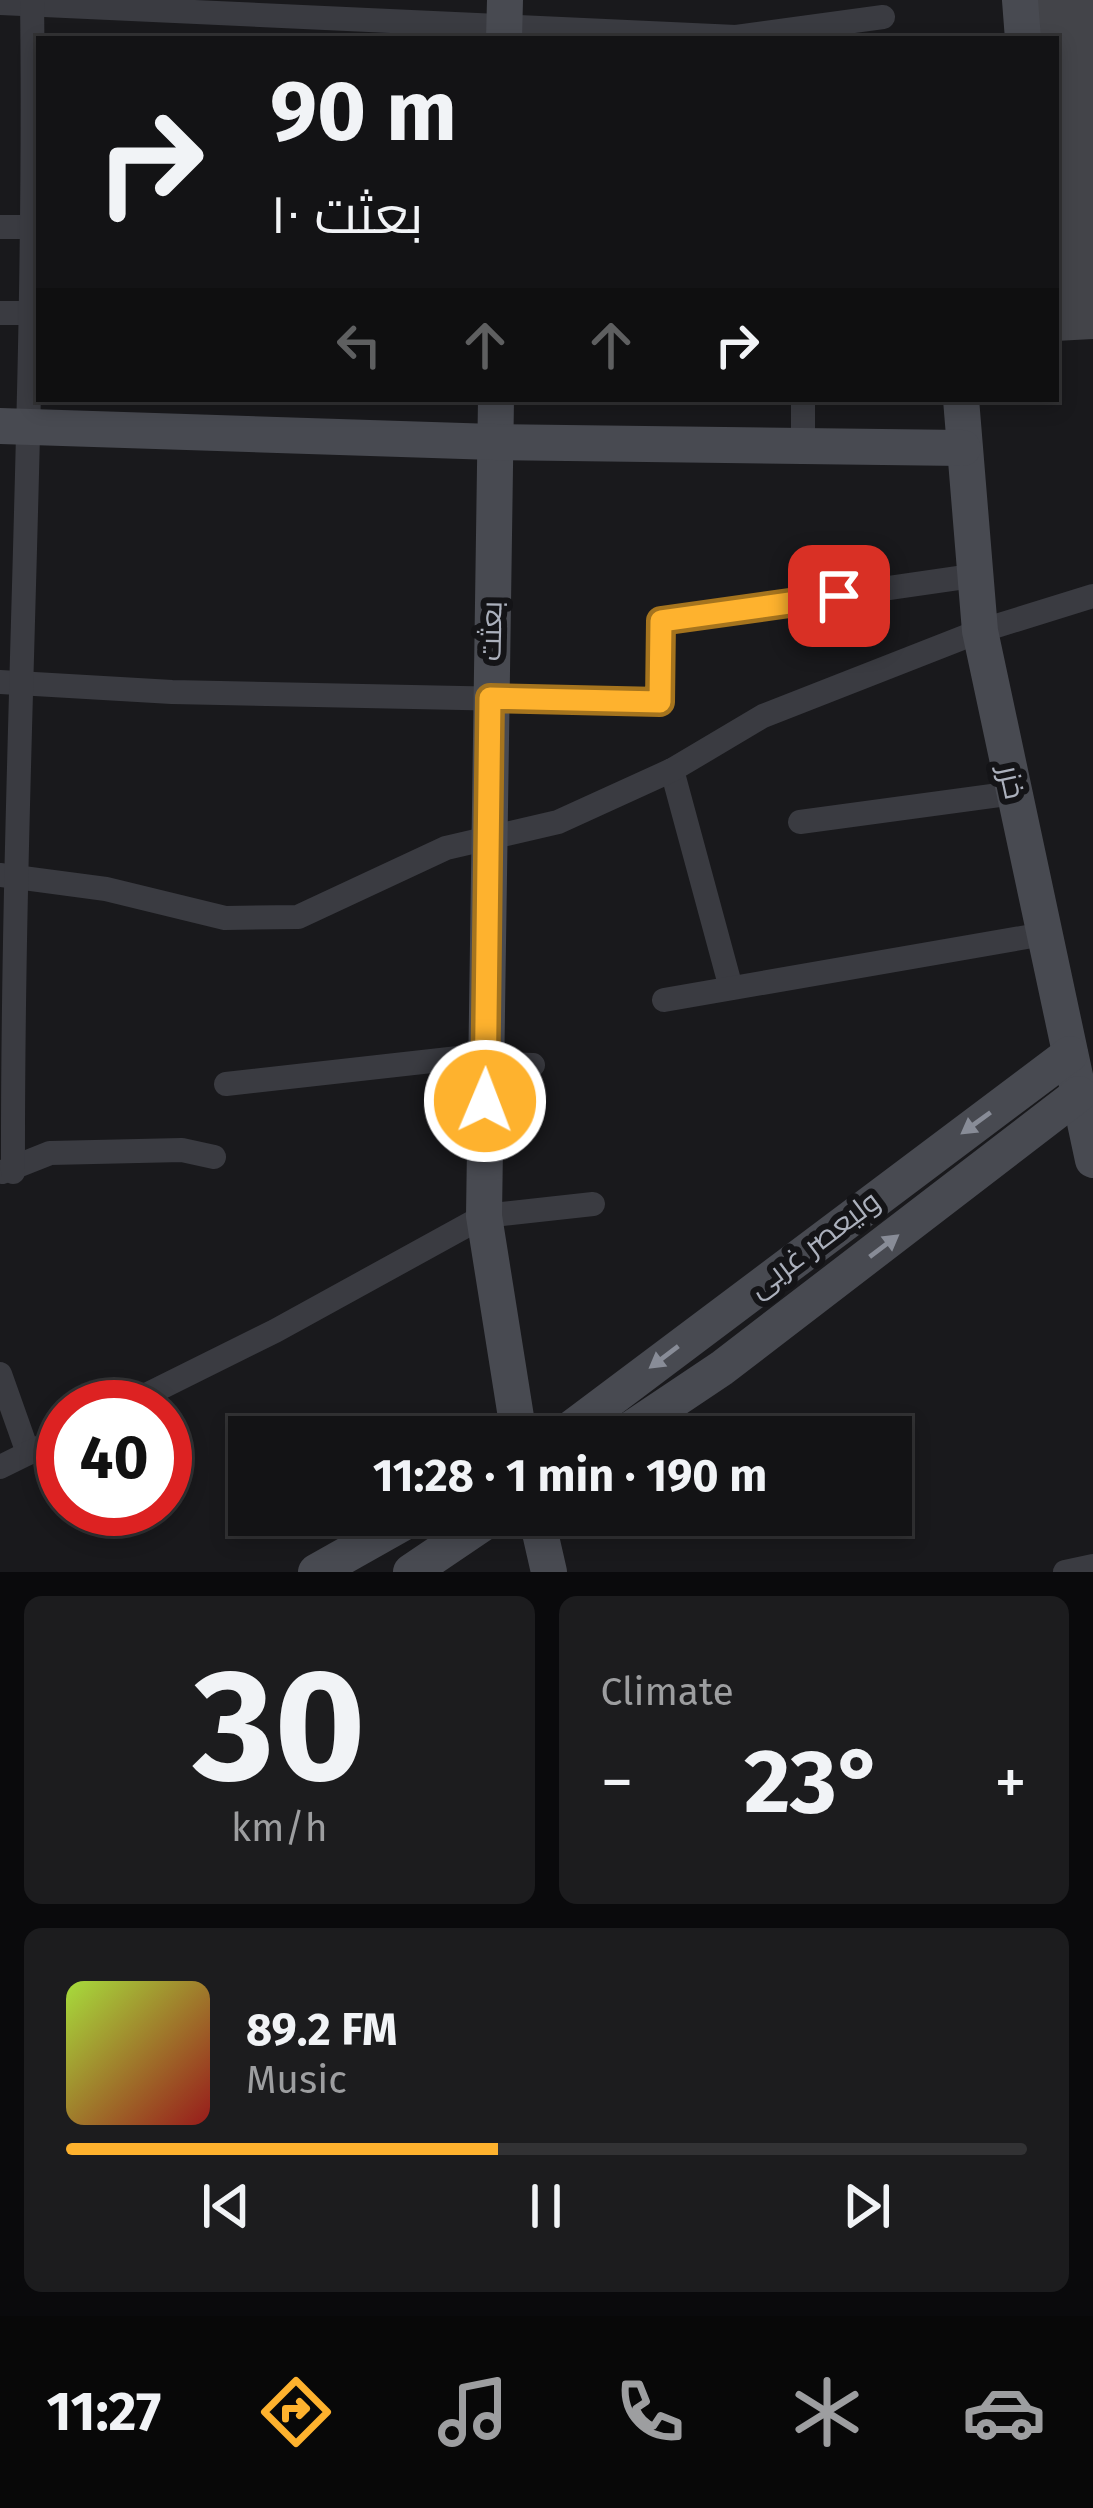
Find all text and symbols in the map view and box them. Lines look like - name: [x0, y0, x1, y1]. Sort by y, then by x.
- text: 90 m: [270, 61, 457, 162]
- icon: right: [72, 84, 228, 240]
- text: بعثت ۱۰: [270, 183, 423, 247]
- icon: left: [326, 312, 392, 378]
- icon: ahead: [452, 312, 518, 378]
- icon: ahead: [578, 312, 644, 378]
- icon: right: [704, 312, 770, 378]
- pin: [788, 545, 890, 647]
- icon: arrive: [806, 563, 872, 629]
- street label: بعثت: [472, 600, 510, 662]
- street label: خزر: [990, 760, 1033, 802]
- position arrow: [422, 1038, 548, 1164]
- one-way arrow: [960, 1110, 992, 1134]
- street label: ولیعصر غربی: [741, 1183, 887, 1305]
- one-way arrow: [868, 1234, 900, 1258]
- one-way arrow: [648, 1344, 680, 1368]
- speed limit sign: 40: [36, 1380, 192, 1536]
- text: 11:28 · 1 min · 190 m: [373, 1449, 767, 1503]
- text: 30: [193, 1633, 365, 1820]
- text: Climate: [601, 1669, 734, 1715]
- text: 23°: [744, 1728, 884, 1836]
- text: −: [601, 1743, 634, 1822]
- text: +: [994, 1743, 1027, 1822]
- text: km/h: [231, 1805, 328, 1851]
- text: 89.2 FM: [246, 2003, 397, 2057]
- text: Music: [246, 2057, 347, 2103]
- icon: previous: [193, 2173, 259, 2239]
- icon: pause: [513, 2173, 579, 2239]
- icon: next: [834, 2173, 900, 2239]
- icon: directions: [254, 2370, 338, 2454]
- icon: music: [431, 2370, 515, 2454]
- icon: phone: [608, 2370, 692, 2454]
- icon: climate: [785, 2370, 869, 2454]
- icon: car: [962, 2370, 1046, 2454]
- text: 11:27: [47, 2380, 161, 2444]

